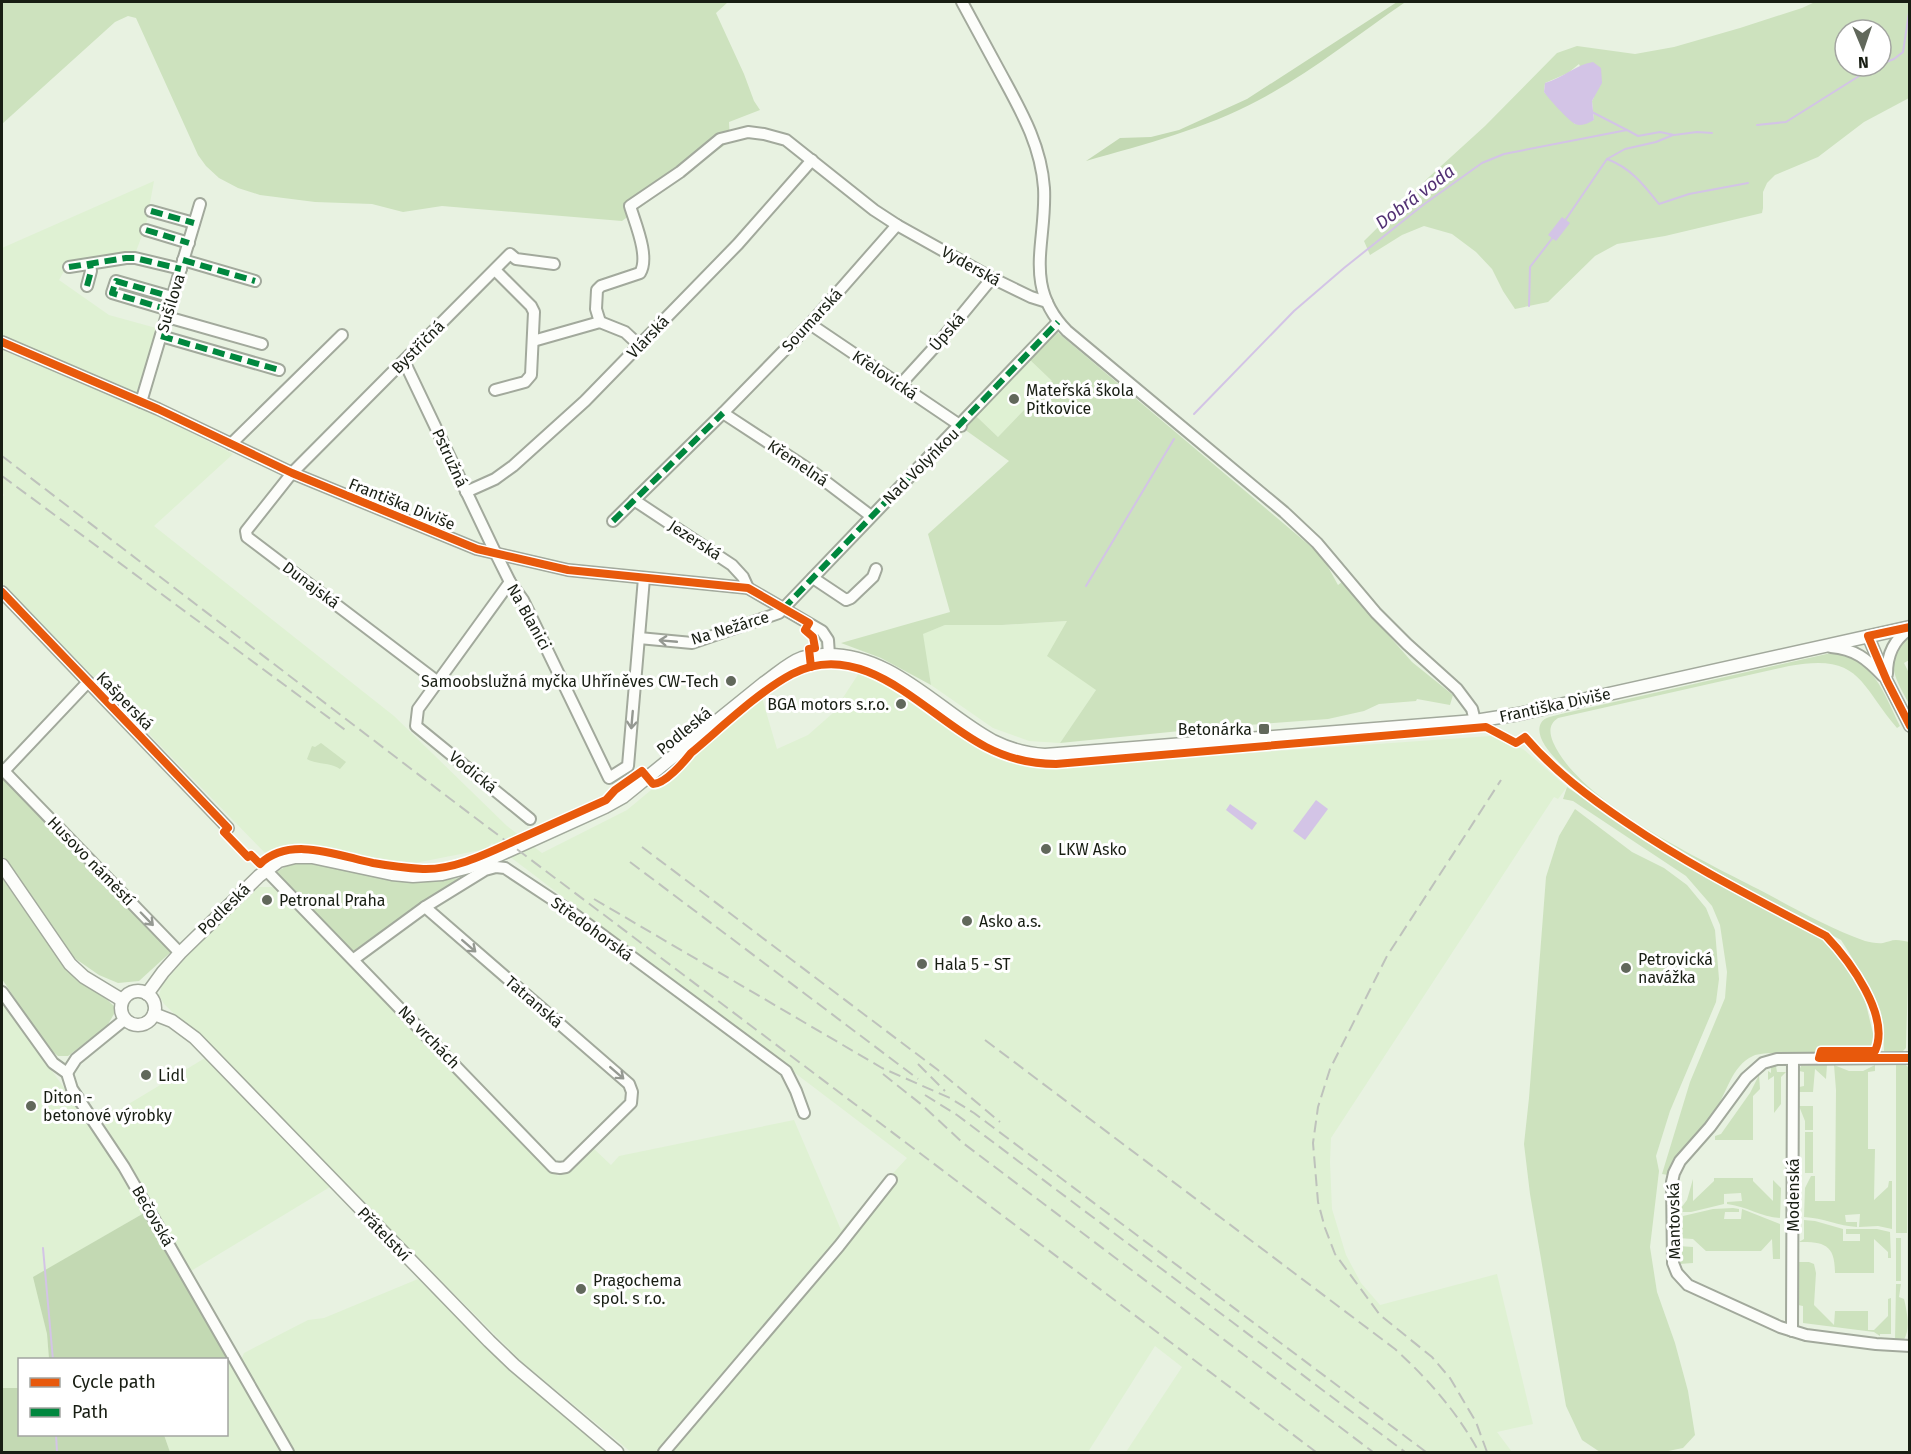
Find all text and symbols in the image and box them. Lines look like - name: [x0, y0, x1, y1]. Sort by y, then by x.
- north arrow: [1833, 18, 1893, 78]
- text: N: [1858, 53, 1869, 72]
- water label: Dobrá voda: [1371, 160, 1459, 234]
- street label: Vyderská: [938, 242, 1004, 290]
- street label: Sušilova: [153, 271, 189, 335]
- street label: Soumarská: [778, 284, 846, 356]
- street label: Úpská: [925, 308, 969, 355]
- street label: Vlárská: [623, 312, 673, 362]
- street label: Bystřičná: [388, 317, 448, 377]
- street label: Křelovická: [849, 346, 921, 404]
- place label: Mateřská škola Pitkovice: [1026, 381, 1134, 418]
- marker: Mateřská škola Pitkovice: [1007, 392, 1021, 406]
- street label: Nad Volyňkou: [879, 424, 963, 508]
- street label: Pstružná: [428, 426, 472, 490]
- street label: Křemelná: [764, 436, 832, 490]
- street label: Františka Diviše: [346, 474, 458, 534]
- street label: Jezerská: [665, 516, 725, 564]
- street label: Dunajská: [279, 558, 343, 612]
- street label: Na Blanici: [503, 580, 555, 654]
- street label: Na Nežárce: [689, 607, 771, 649]
- one-way arrow: [659, 635, 679, 646]
- street label: Kašperská: [93, 668, 157, 734]
- place label: Samoobslužná myčka Uhříněves CW-Tech: [421, 672, 719, 691]
- marker: Samoobslužná myčka Uhříněves CW-Tech: [724, 674, 738, 688]
- street label: Františka Diviše: [1498, 684, 1612, 726]
- place label: BGA motors s.r.o.: [767, 695, 889, 714]
- marker: BGA motors s.r.o.: [894, 697, 908, 711]
- street label: Podleská: [653, 703, 715, 759]
- one-way arrow: [626, 710, 637, 730]
- place label: Betonárka: [1178, 720, 1252, 739]
- marker: Betonárka: [1257, 722, 1271, 736]
- street label: Vodická: [445, 747, 501, 797]
- street label: Husovo náměstí: [44, 812, 139, 910]
- place label: LKW Asko: [1058, 840, 1127, 859]
- marker: LKW Asko: [1039, 842, 1053, 856]
- street label: Podleská: [194, 880, 254, 938]
- place label: Petronal Praha: [279, 891, 386, 910]
- marker: Petronal Praha: [260, 893, 274, 907]
- street label: Středohorská: [547, 893, 637, 965]
- one-way arrow: [140, 911, 154, 926]
- place label: Asko a.s.: [979, 912, 1041, 931]
- marker: Asko a.s.: [960, 914, 974, 928]
- one-way arrow: [461, 939, 476, 953]
- place label: Petrovická navážka: [1638, 950, 1713, 987]
- place label: Hala 5 - ST: [934, 955, 1011, 974]
- marker: Hala 5 - ST: [915, 957, 929, 971]
- marker: Petrovická navážka: [1619, 961, 1633, 975]
- street label: Tatranská: [501, 972, 567, 1032]
- street label: Na vrchách: [394, 1002, 464, 1072]
- place label: Lidl: [158, 1066, 185, 1085]
- one-way arrow: [609, 1066, 624, 1080]
- marker: Lidl: [139, 1068, 153, 1082]
- place label: Diton - betonové výrobky: [43, 1088, 172, 1125]
- marker: Diton - betonové výrobky: [24, 1099, 38, 1113]
- street label: Modenská: [1784, 1158, 1803, 1232]
- street label: Bečovská: [128, 1182, 178, 1250]
- street label: Mantovská: [1664, 1182, 1684, 1260]
- street label: Přátelství: [354, 1203, 415, 1265]
- place label: Pragochema spol. s r.o.: [593, 1271, 682, 1308]
- marker: Pragochema spol. s r.o.: [574, 1282, 588, 1296]
- legend: [18, 1358, 228, 1436]
- text: Cycle path: [72, 1371, 156, 1393]
- text: Path: [72, 1401, 108, 1423]

